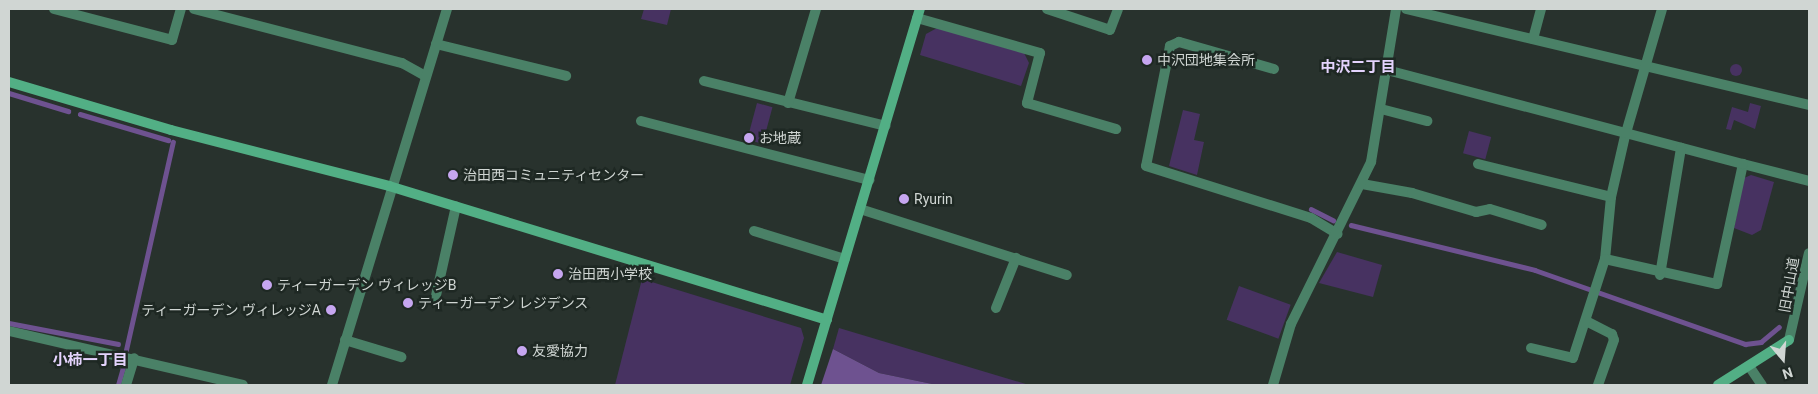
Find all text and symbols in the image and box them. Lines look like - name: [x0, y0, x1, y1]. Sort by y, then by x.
- place label: 中沢団地集会所: [1157, 52, 1255, 68]
- marker: 中沢団地集会所: [1141, 54, 1153, 66]
- district label: 中沢二丁目: [1321, 59, 1395, 77]
- place label: お地蔵: [759, 130, 801, 146]
- marker: お地蔵: [743, 132, 755, 144]
- place label: 治田西コミュニティセンター: [463, 167, 645, 183]
- marker: 治田西コミュニティセンター: [447, 169, 459, 181]
- place label: Ryurin: [914, 191, 953, 207]
- marker: Ryurin: [898, 193, 910, 205]
- street label: 旧中山道: [1776, 256, 1802, 314]
- place label: 治田西小学校: [568, 266, 652, 282]
- marker: 治田西小学校: [552, 268, 564, 280]
- place label: ティーガーデン ヴィレッジB: [277, 277, 457, 293]
- marker: ティーガーデン ヴィレッジB: [261, 279, 273, 291]
- place label: ティーガーデン レジデンス: [418, 295, 589, 311]
- marker: ティーガーデン レジデンス: [402, 297, 414, 309]
- place label: ティーガーデン ヴィレッジA: [140, 302, 321, 318]
- marker: ティーガーデン ヴィレッジA: [325, 304, 337, 316]
- north arrow: [1758, 334, 1808, 384]
- place label: 友愛協力: [532, 343, 588, 359]
- marker: 友愛協力: [516, 345, 528, 357]
- district label: 小柿一丁目: [53, 352, 127, 370]
- text: N: [1780, 364, 1795, 382]

